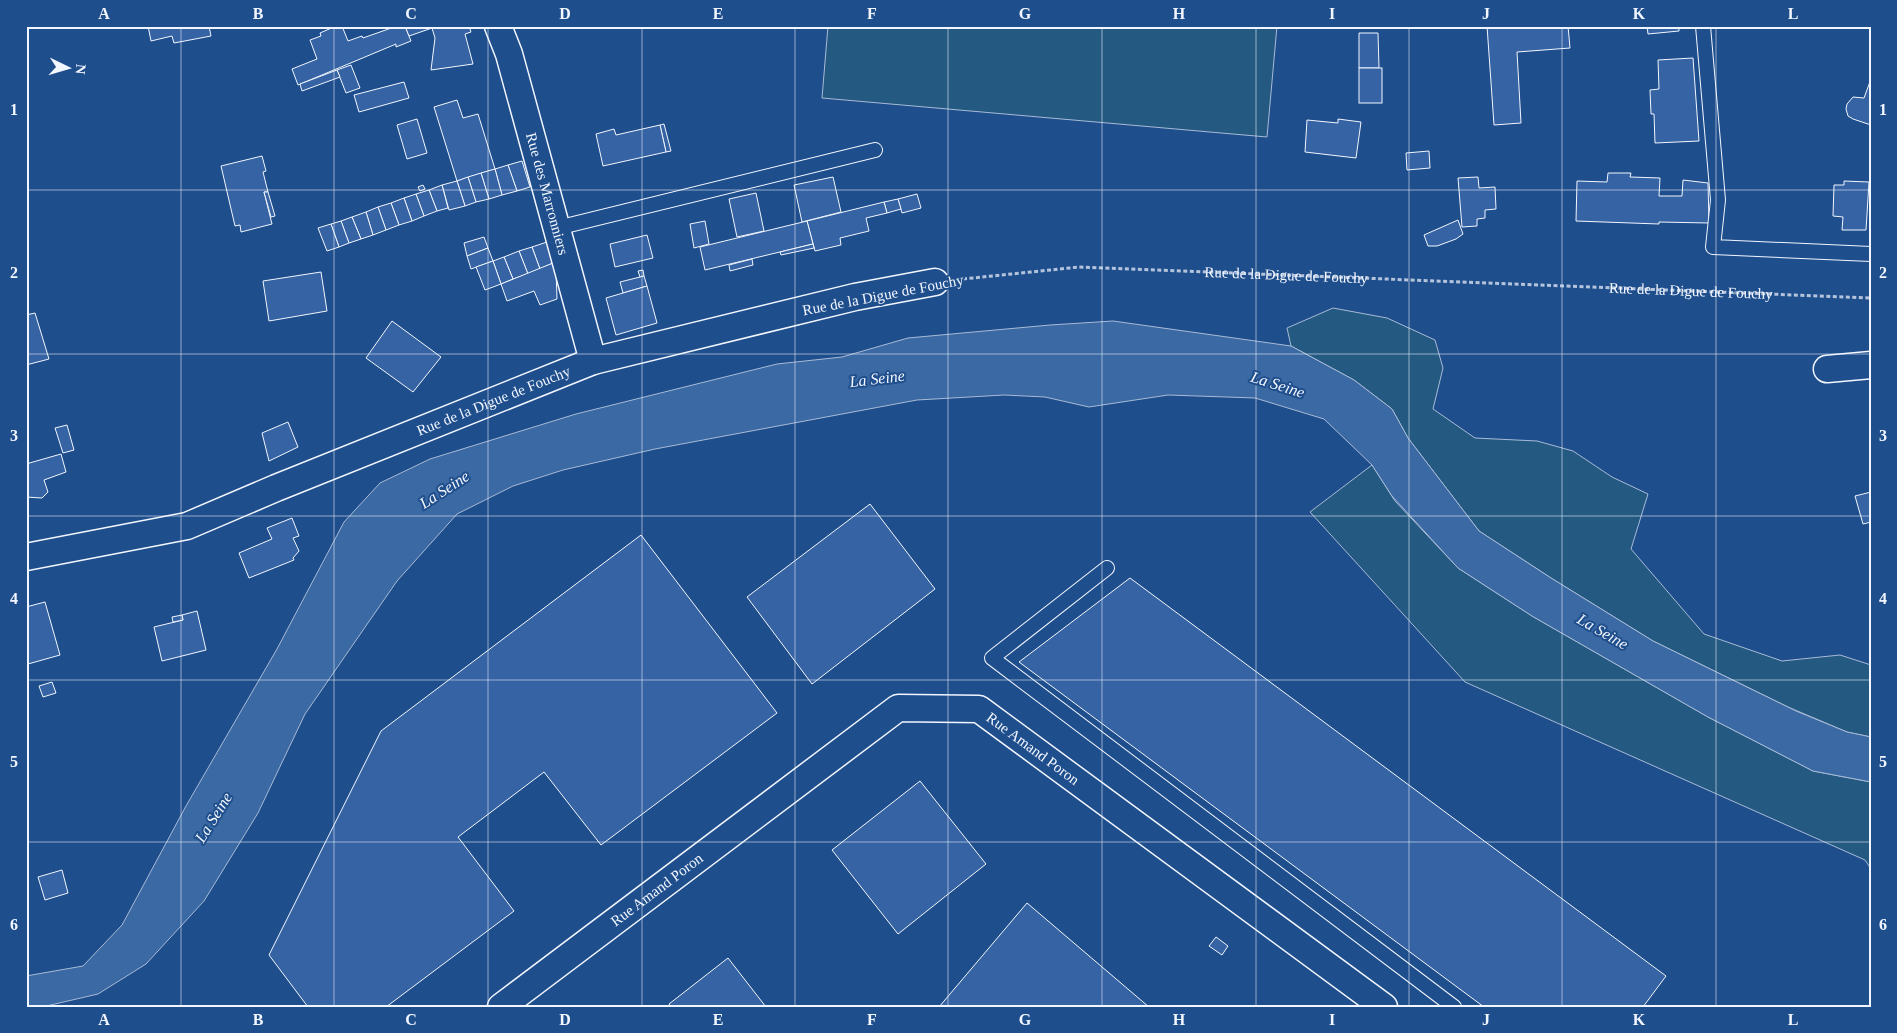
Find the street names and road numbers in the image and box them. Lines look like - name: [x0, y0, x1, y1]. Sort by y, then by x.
- street label: Rue des Marronniers: [523, 131, 572, 257]
- street label: Rue de la Digue de Fouchy: [1204, 264, 1369, 286]
- street label: Rue de la Digue de Fouchy: [801, 271, 965, 318]
- street label: Rue de la Digue de Fouchy: [1609, 280, 1774, 302]
- street label: Rue de la Digue de Fouchy: [414, 363, 573, 439]
- street label: Rue Amand Poron: [984, 709, 1083, 788]
- street label: Rue Amand Poron: [608, 850, 706, 929]

